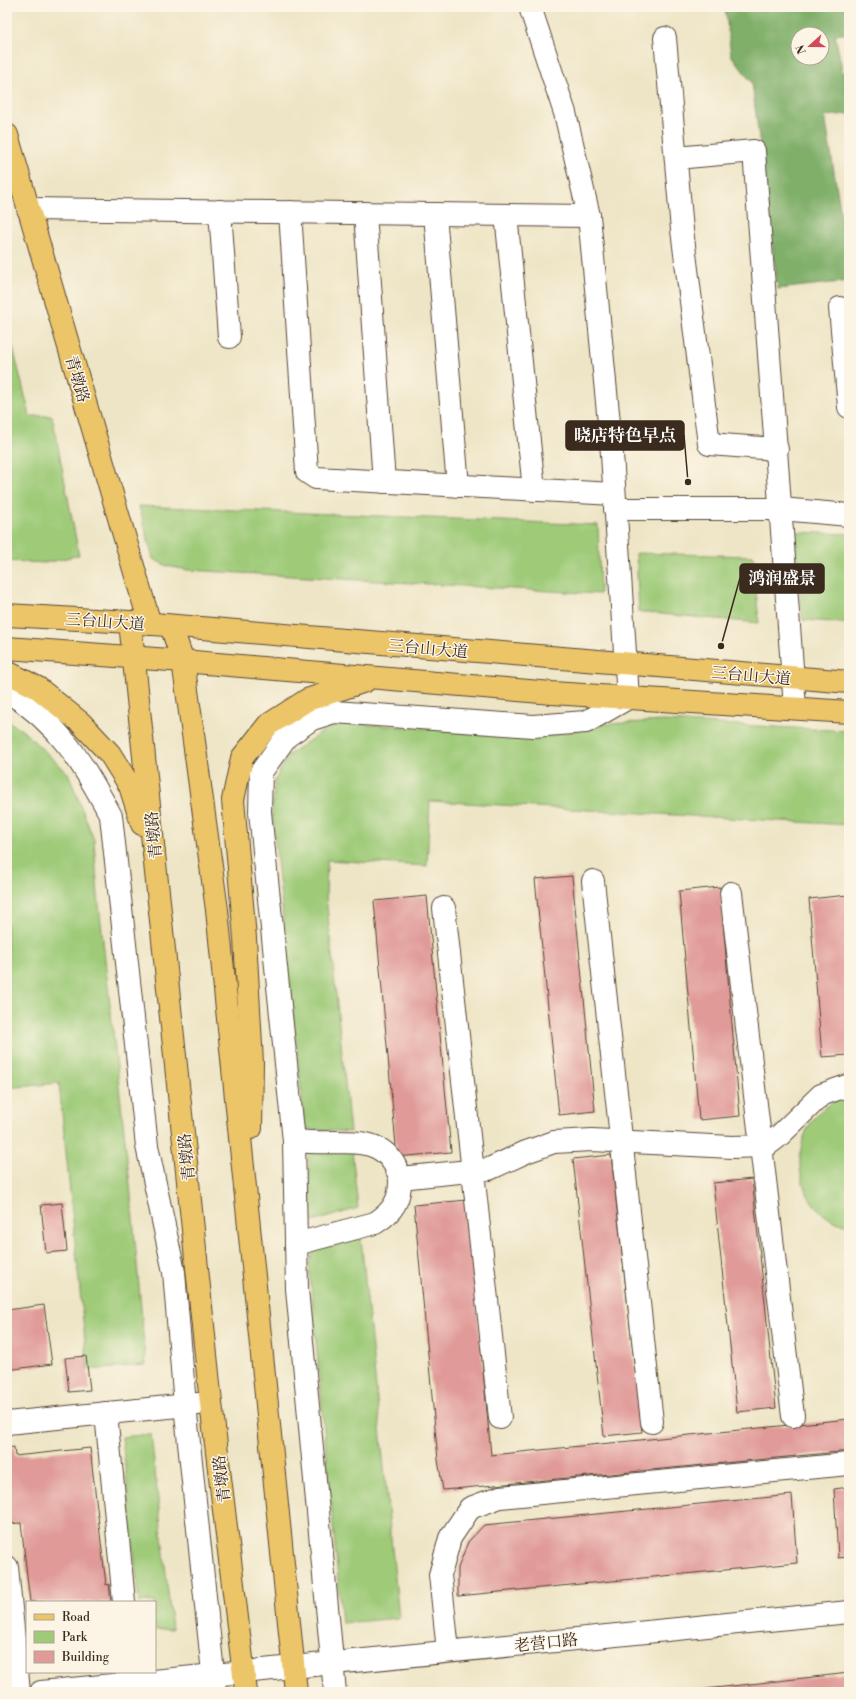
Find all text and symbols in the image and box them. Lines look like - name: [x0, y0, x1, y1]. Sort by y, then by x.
- north arrow: [790, 26, 830, 66]
- text: N: [793, 42, 810, 56]
- street label: 青墩路: [61, 353, 93, 405]
- callout: 晓店特色早点: [566, 421, 684, 450]
- text: 晓店特色早点: [574, 425, 676, 447]
- callout: 鸿润盛景: [740, 564, 824, 593]
- text: 鸿润盛景: [748, 568, 816, 590]
- street label: 三台山大道: [64, 609, 146, 635]
- street label: 三台山大道: [387, 636, 469, 662]
- street label: 三台山大道: [710, 663, 792, 689]
- street label: 青墩路: [142, 810, 166, 860]
- street label: 青墩路: [175, 1132, 199, 1182]
- street label: 青墩路: [209, 1454, 235, 1504]
- legend: [26, 1601, 156, 1673]
- text: Road: [62, 1610, 90, 1625]
- text: Park: [62, 1630, 88, 1645]
- street label: 老营口路: [513, 1630, 579, 1656]
- text: Building: [61, 1650, 110, 1665]

